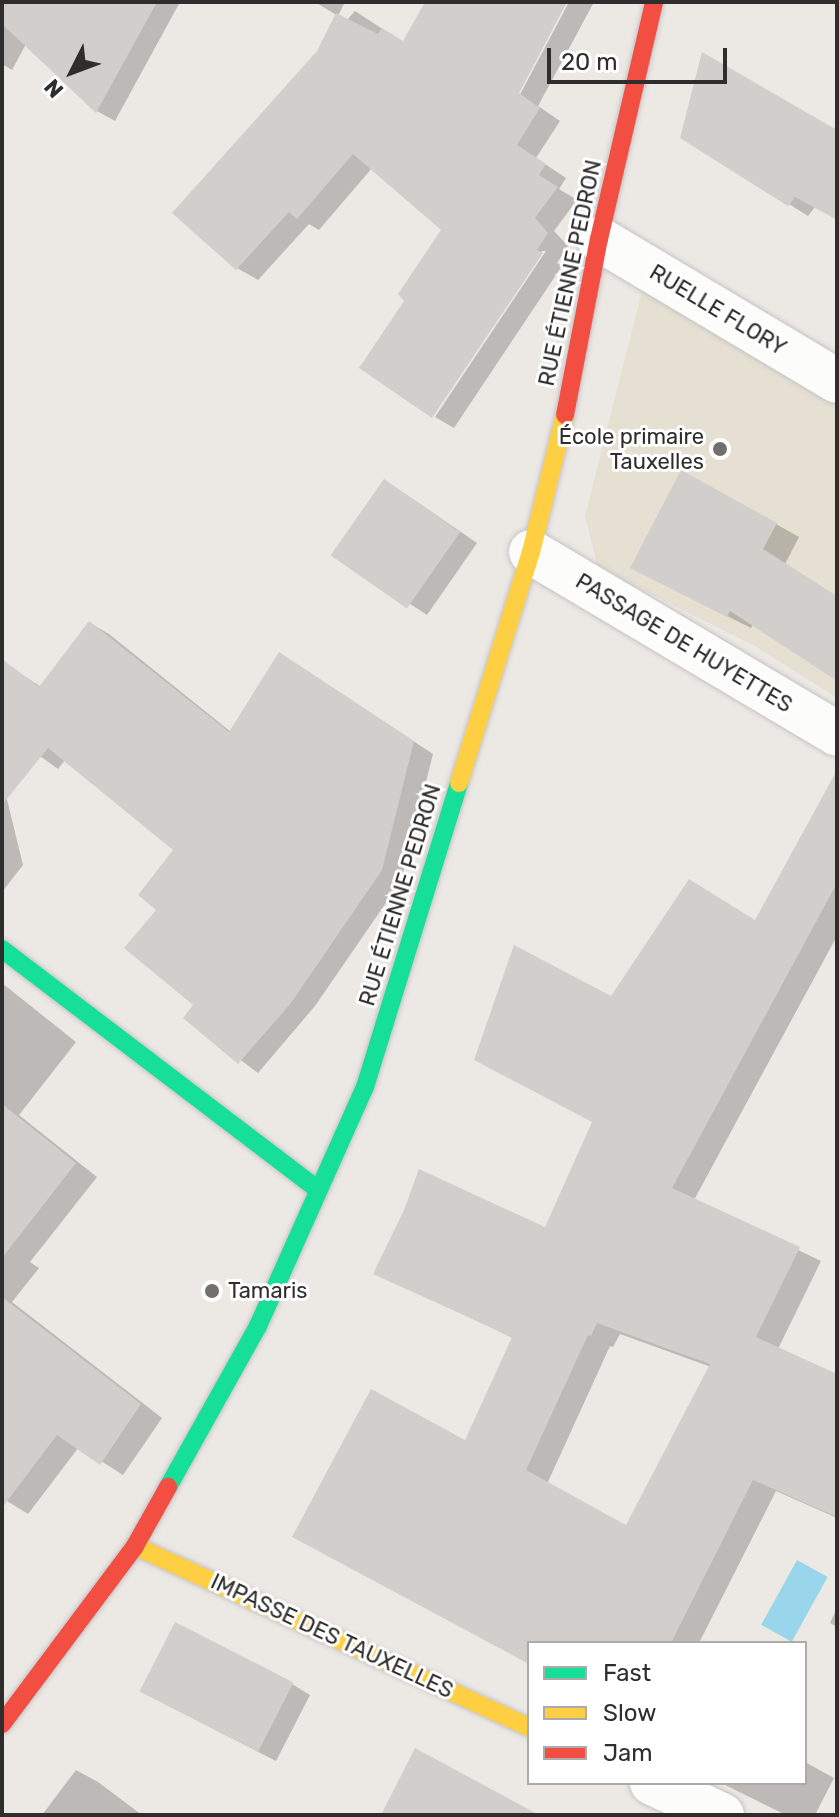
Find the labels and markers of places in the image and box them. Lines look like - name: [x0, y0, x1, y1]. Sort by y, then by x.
- place label: École primaire Tauxelles: [559, 423, 704, 474]
- marker: École primaire Tauxelles: [711, 440, 729, 458]
- place label: Tamaris: [228, 1278, 307, 1304]
- marker: Tamaris: [203, 1282, 221, 1300]

